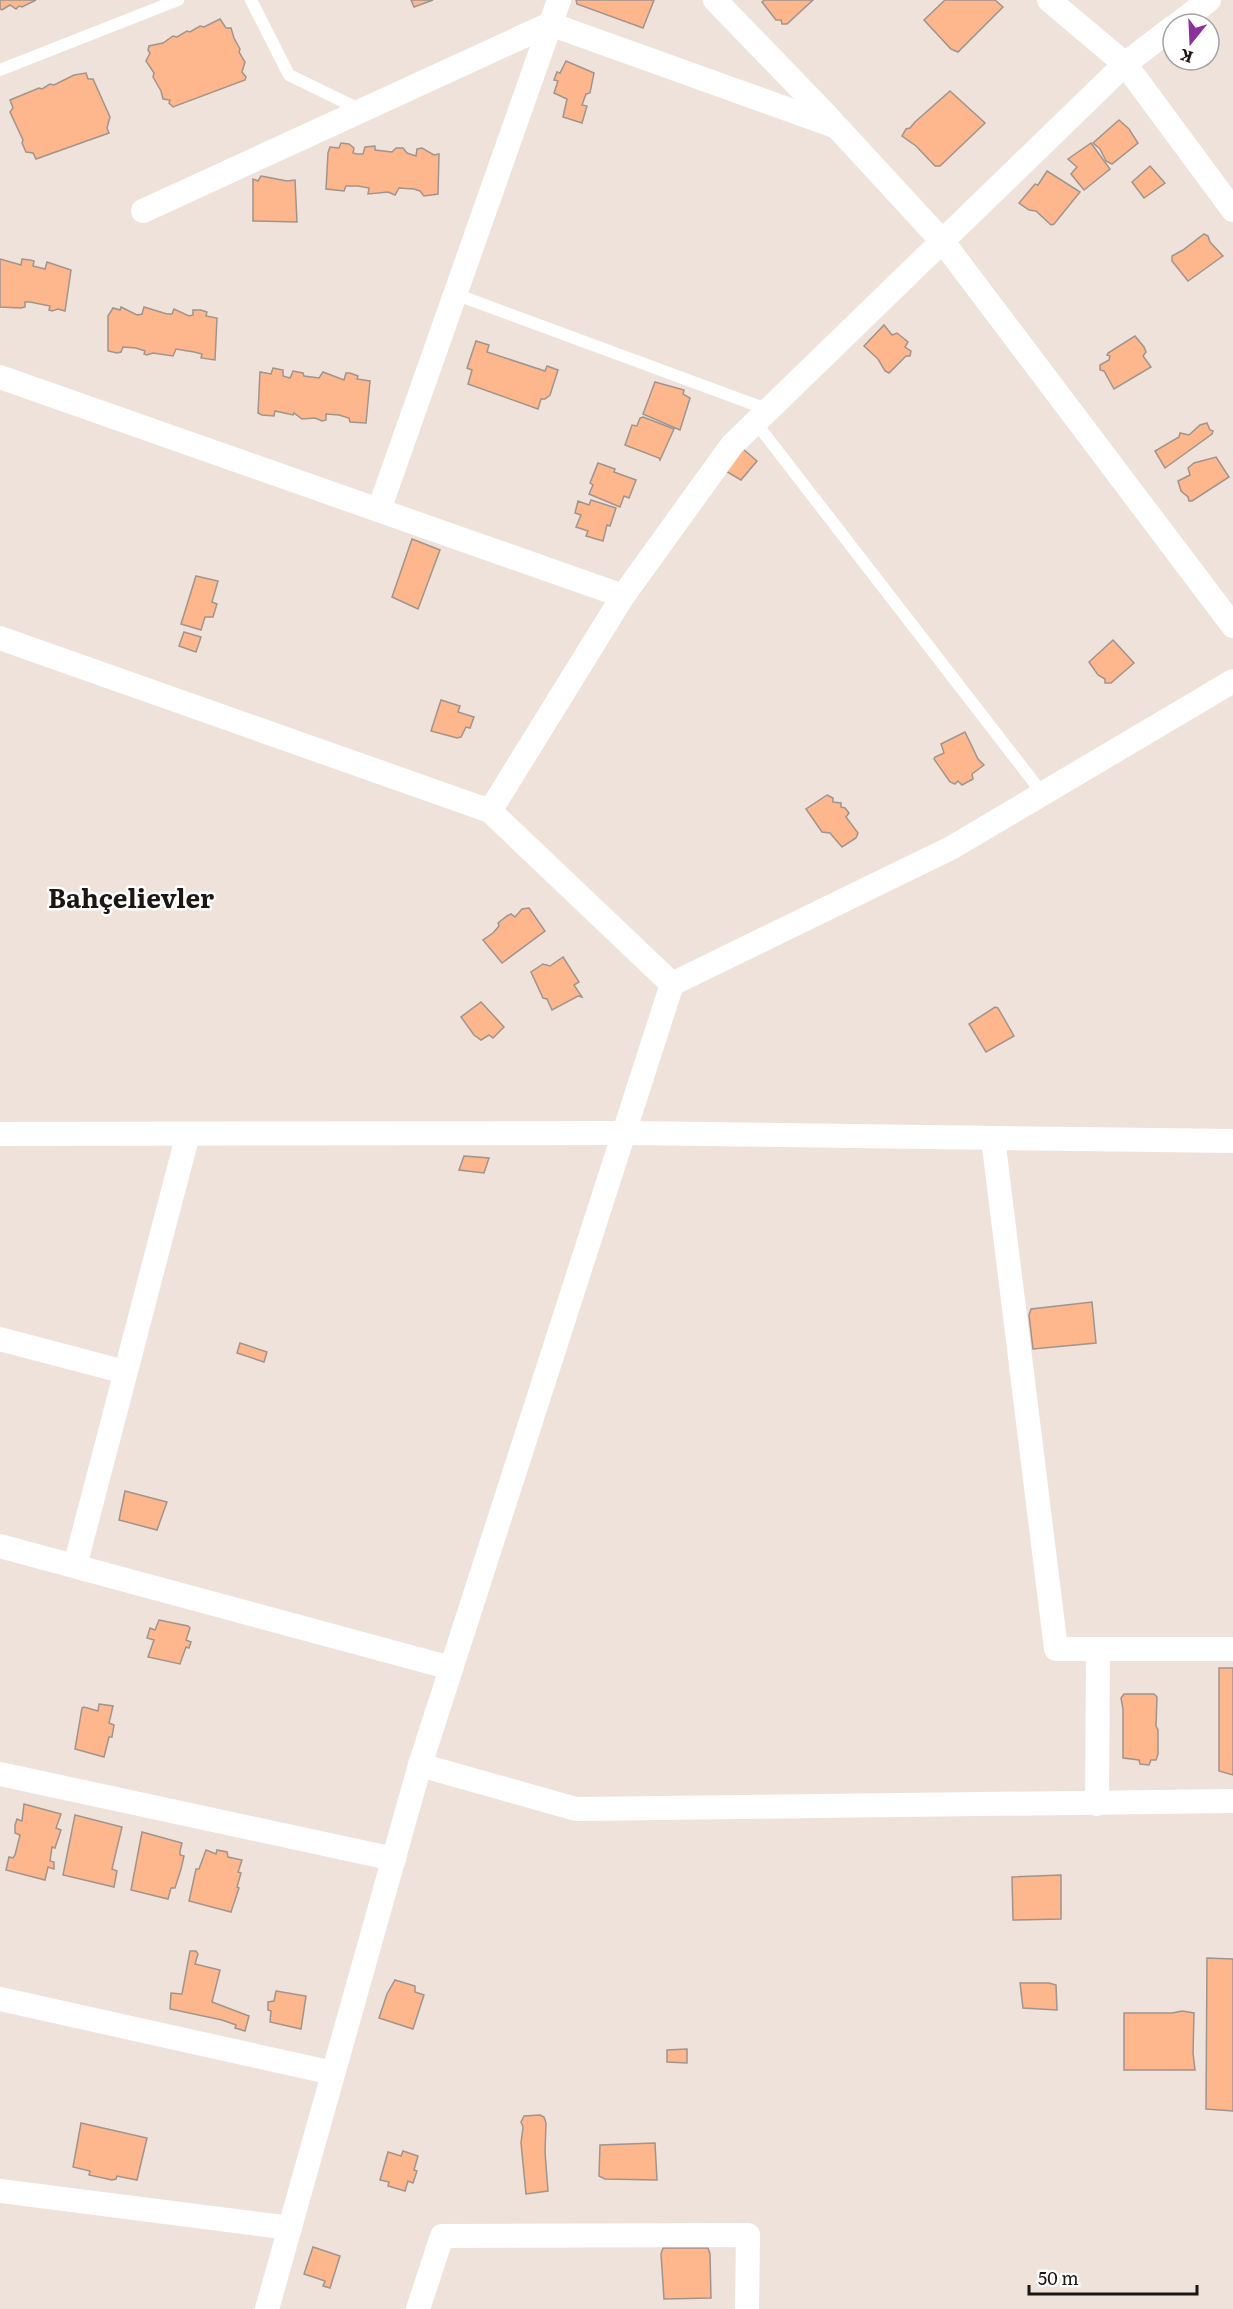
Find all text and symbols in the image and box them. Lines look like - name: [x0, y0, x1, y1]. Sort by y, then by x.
- north arrow: [1161, 12, 1221, 72]
- text: K: [1176, 44, 1196, 71]
- district label: Bahçelievler: [48, 877, 214, 916]
- scale bar: [1029, 2258, 1197, 2296]
- text: 50 m: [1038, 2264, 1079, 2291]

